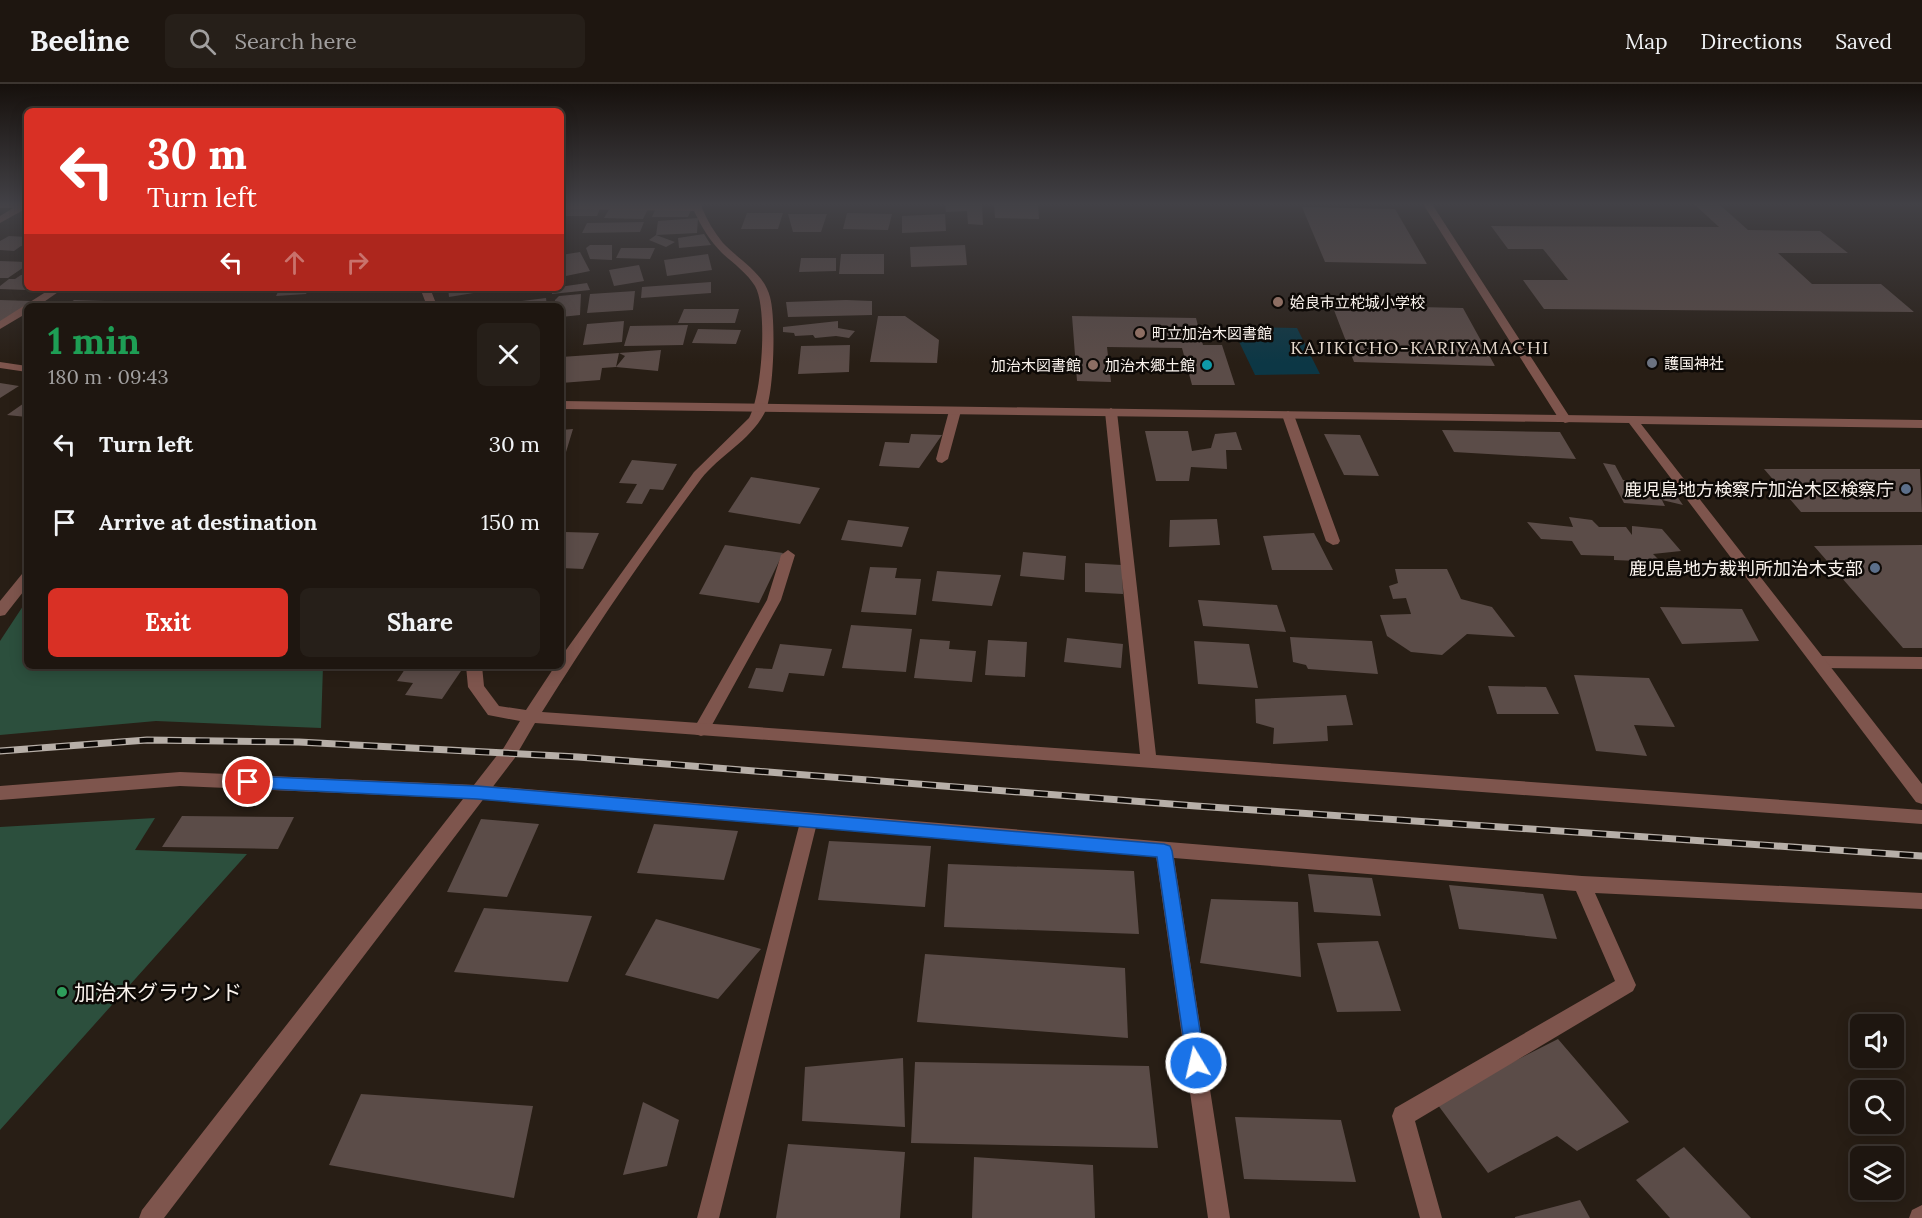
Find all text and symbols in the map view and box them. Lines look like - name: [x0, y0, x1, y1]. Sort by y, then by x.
- search box: [165, 14, 585, 68]
- text: Beeline: [30, 23, 129, 59]
- icon: search: [186, 25, 219, 58]
- text: Search here: [234, 27, 357, 55]
- text: Map: [1625, 28, 1668, 55]
- text: Directions: [1701, 28, 1802, 55]
- text: Saved: [1835, 28, 1892, 55]
- text: 30 m: [147, 127, 247, 181]
- icon: left: [48, 132, 126, 210]
- text: Turn left: [147, 180, 257, 214]
- icon: left: [215, 246, 248, 279]
- icon: ahead: [278, 246, 311, 279]
- icon: right: [341, 246, 374, 279]
- place label: 姶良市立柁城小学校: [1290, 293, 1425, 312]
- marker: 姶良市立柁城小学校: [1271, 295, 1285, 309]
- text: 1 min: [48, 318, 140, 364]
- button: close: [477, 323, 540, 386]
- place label: 町立加治木図書館: [1152, 324, 1272, 343]
- marker: 町立加治木図書館: [1133, 326, 1147, 340]
- district label: KAJIKICHO-KARIYAMACHI: [1290, 336, 1550, 359]
- place label: 護国神社: [1664, 354, 1724, 373]
- place label: 加治木図書館: [991, 356, 1081, 375]
- place label: 加治木郷土館: [1105, 356, 1195, 375]
- marker: 護国神社: [1645, 356, 1659, 370]
- marker: 加治木図書館: [1086, 358, 1100, 372]
- marker: 加治木郷土館: [1200, 358, 1214, 372]
- text: 180 m · 09:43: [48, 364, 169, 389]
- icon: left: [48, 428, 81, 461]
- text: Turn left: [99, 430, 193, 458]
- text: 30 m: [489, 430, 540, 458]
- place label: 鹿児島地方検察庁加治木区検察庁: [1624, 478, 1894, 501]
- marker: 鹿児島地方検察庁加治木区検察庁: [1899, 482, 1913, 496]
- icon: arrive: [48, 506, 81, 539]
- text: Arrive at destination: [99, 508, 317, 536]
- text: 150 m: [481, 508, 540, 536]
- place label: 鹿児島地方裁判所加治木支部: [1629, 557, 1863, 580]
- marker: 鹿児島地方裁判所加治木支部: [1868, 561, 1882, 575]
- button: Exit: [48, 588, 288, 657]
- button: Share: [300, 588, 540, 657]
- pin: [222, 756, 273, 807]
- icon: arrive: [231, 765, 264, 798]
- place label: 加治木グラウンド: [74, 979, 242, 1006]
- marker: 加治木グラウンド: [55, 985, 69, 999]
- map controls: [1850, 1014, 1904, 1200]
- button: sound: [1850, 1014, 1904, 1068]
- position arrow: [1164, 1031, 1228, 1095]
- button: search: [1850, 1080, 1904, 1134]
- button: layers: [1850, 1146, 1904, 1200]

